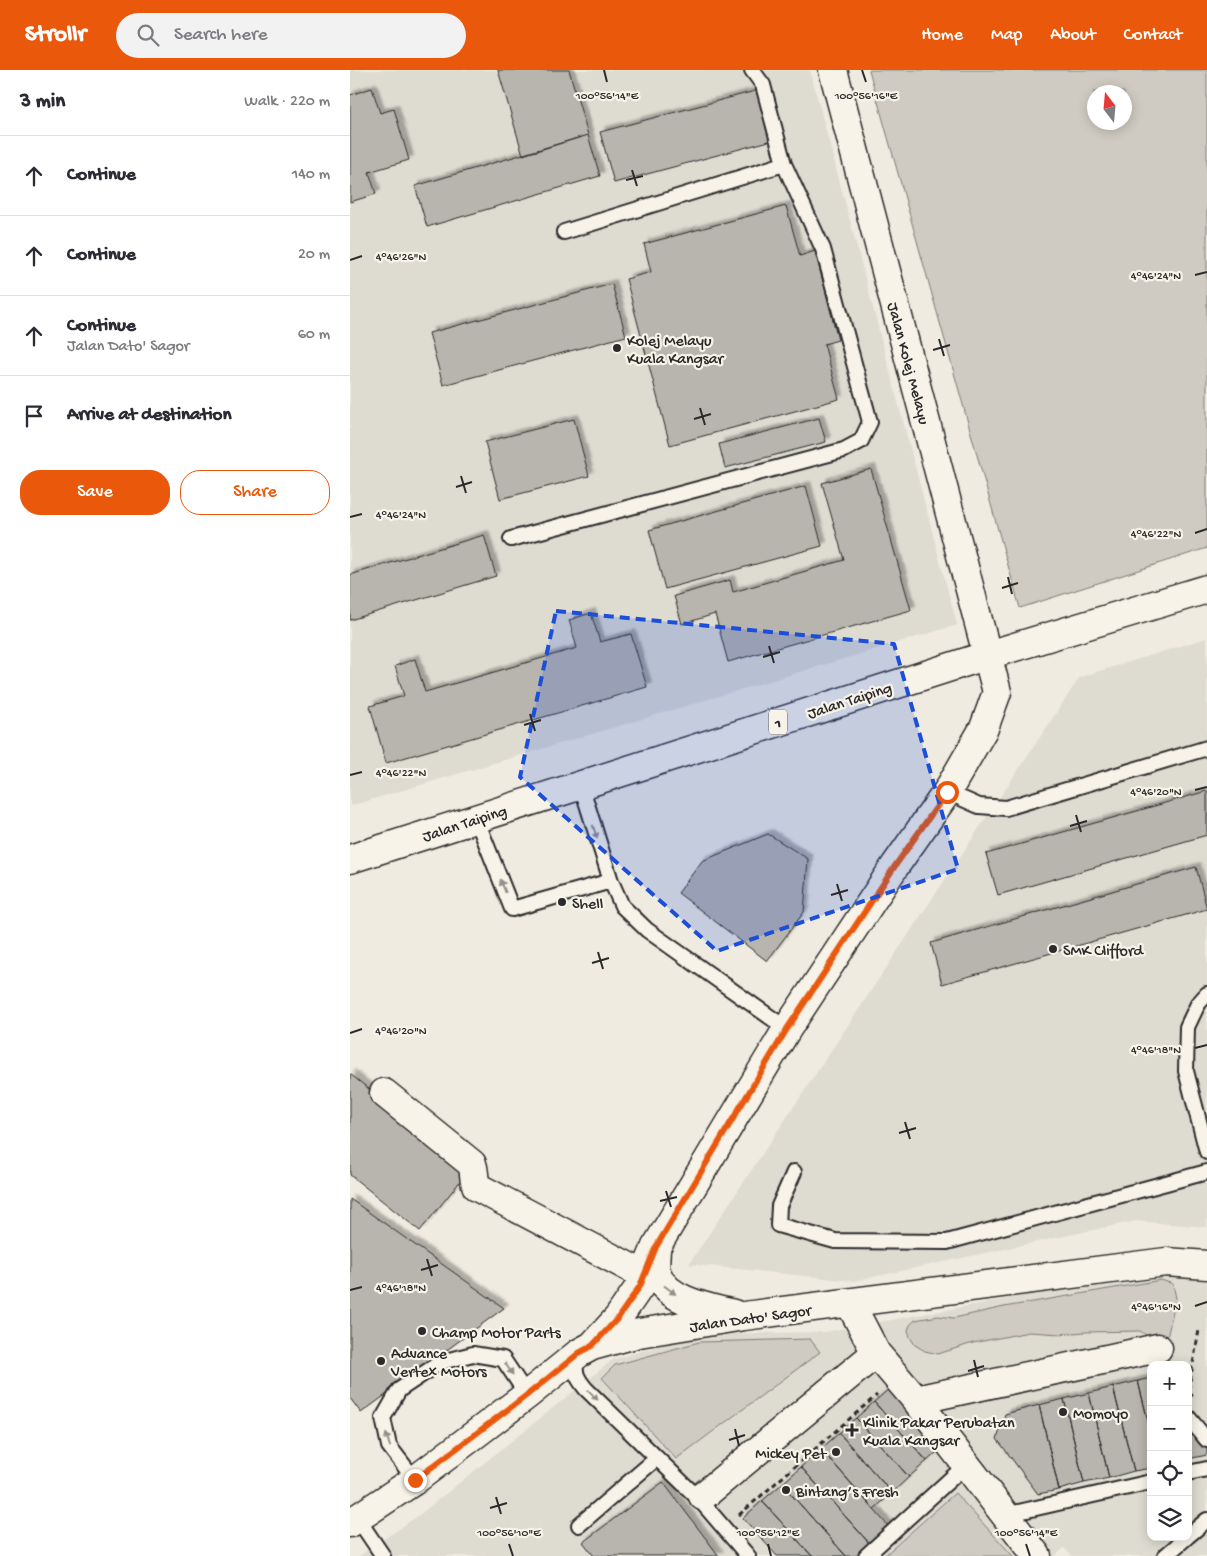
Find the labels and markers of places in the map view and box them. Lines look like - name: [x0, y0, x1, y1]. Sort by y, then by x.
- place label: Kolej Melayu Kuala Kangsar: [627, 333, 725, 370]
- marker: Kolej Melayu Kuala Kangsar: [611, 342, 623, 354]
- marker: Shell: [556, 896, 568, 908]
- place label: Shell: [572, 896, 603, 915]
- marker: SMK Clifford: [1047, 943, 1059, 955]
- place label: SMK Clifford: [1063, 943, 1145, 962]
- marker: Champ Motor Parts: [416, 1325, 428, 1337]
- place label: Champ Motor Parts: [432, 1325, 562, 1344]
- place label: Advance Vertex Motors: [390, 1346, 488, 1383]
- marker: Advance Vertex Motors: [375, 1355, 387, 1367]
- marker: Momoyo: [1057, 1406, 1069, 1418]
- place label: Momoyo: [1073, 1406, 1128, 1425]
- place label: Klinik Pakar Perubatan Kuala Kangsar: [863, 1415, 1015, 1452]
- marker: Klinik Pakar Perubatan Kuala Kangsar: [845, 1423, 859, 1437]
- place label: Mickey Pet: [755, 1446, 827, 1465]
- marker: Mickey Pet: [830, 1446, 842, 1458]
- marker: Bintang’s Fresh: [780, 1484, 792, 1496]
- place label: Bintang’s Fresh: [795, 1484, 899, 1503]

